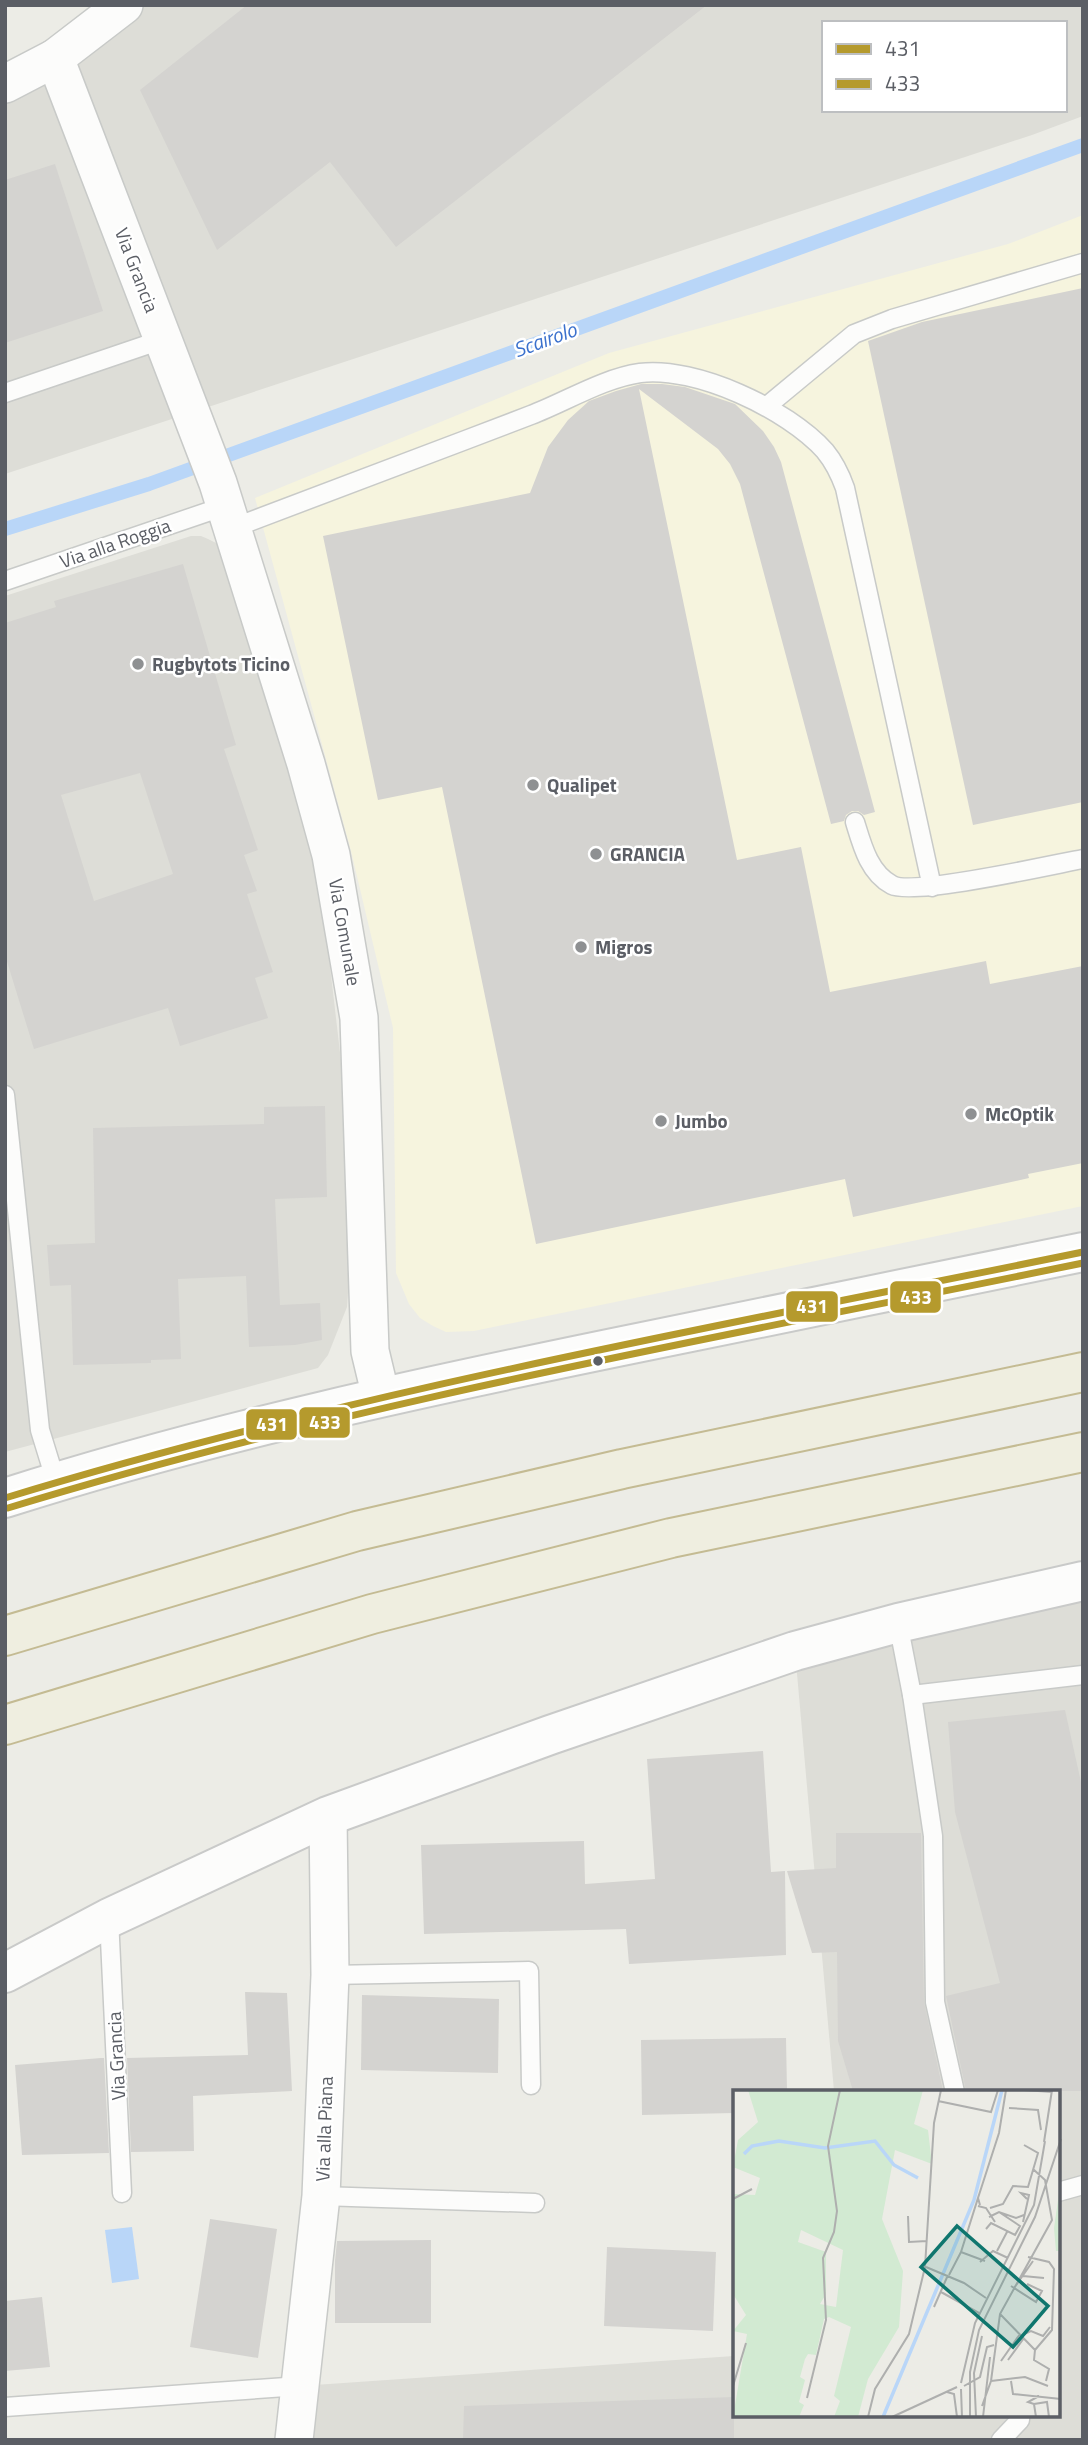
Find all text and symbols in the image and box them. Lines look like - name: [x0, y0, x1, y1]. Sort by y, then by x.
- legend: [822, 21, 1067, 112]
- text: 431: [885, 32, 920, 64]
- text: 433: [885, 67, 920, 99]
- street label: Via Grancia: [108, 223, 167, 317]
- water label: Scairolo: [509, 313, 581, 365]
- street label: Via alla Roggia: [55, 510, 175, 575]
- place label: Rugbytots Ticino: [152, 649, 290, 678]
- marker: Rugbytots Ticino: [130, 656, 146, 672]
- place label: Qualipet: [547, 770, 617, 799]
- marker: Qualipet: [525, 777, 541, 793]
- place label: GRANCIA: [610, 839, 686, 868]
- marker: GRANCIA: [588, 846, 604, 862]
- street label: Via Comunale: [322, 876, 369, 988]
- place label: Migros: [595, 932, 653, 961]
- marker: Migros: [573, 939, 589, 955]
- place label: McOptik: [985, 1099, 1054, 1128]
- place label: Jumbo: [675, 1106, 728, 1135]
- marker: McOptik: [963, 1106, 979, 1122]
- marker: Jumbo: [653, 1113, 669, 1129]
- line badge: 433: [889, 1280, 942, 1314]
- text: 433: [900, 1282, 932, 1311]
- line badge: 431: [785, 1290, 839, 1323]
- text: 431: [796, 1291, 828, 1320]
- unlabelled marker: [591, 1354, 605, 1368]
- line badge: 433: [298, 1406, 351, 1439]
- text: 433: [309, 1407, 341, 1436]
- line badge: 431: [245, 1408, 298, 1441]
- text: 431: [256, 1409, 288, 1438]
- street label: Via Grancia: [99, 2010, 132, 2101]
- street label: Via alla Piana: [307, 2075, 340, 2182]
- inset map: [733, 2090, 1060, 2417]

